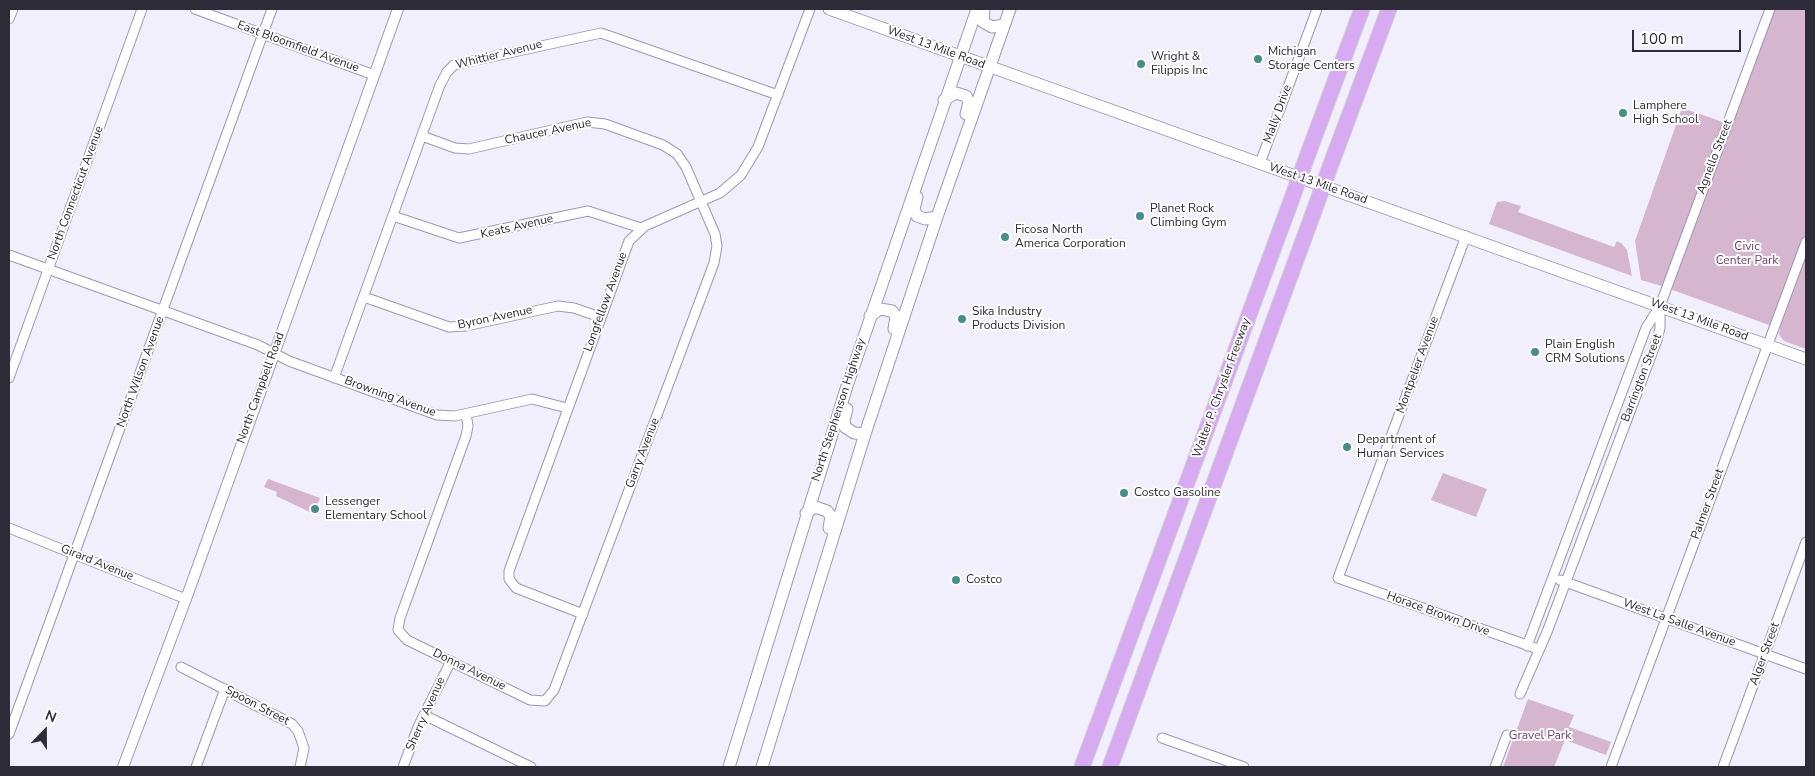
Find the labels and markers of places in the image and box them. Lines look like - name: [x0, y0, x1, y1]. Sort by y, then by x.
- place label: Michigan Storage Centers: [1268, 45, 1355, 73]
- place label: Wright & Filippis Inc: [1151, 50, 1208, 78]
- marker: Michigan Storage Centers: [1252, 53, 1264, 65]
- marker: Wright & Filippis Inc: [1135, 58, 1147, 70]
- place label: Lamphere High School: [1633, 99, 1698, 127]
- marker: Lamphere High School: [1617, 107, 1629, 119]
- place label: Planet Rock Climbing Gym: [1150, 202, 1227, 230]
- marker: Planet Rock Climbing Gym: [1134, 210, 1146, 222]
- place label: Ficosa North America Corporation: [1015, 223, 1126, 251]
- marker: Ficosa North America Corporation: [999, 231, 1011, 243]
- place label: Sika Industry Products Division: [972, 305, 1065, 333]
- marker: Sika Industry Products Division: [956, 313, 968, 325]
- place label: Plain English CRM Solutions: [1545, 338, 1625, 366]
- marker: Plain English CRM Solutions: [1529, 346, 1541, 358]
- place label: Department of Human Services: [1357, 433, 1444, 461]
- marker: Department of Human Services: [1341, 441, 1353, 453]
- place label: Costco Gasoline: [1134, 486, 1220, 500]
- marker: Costco Gasoline: [1118, 487, 1130, 499]
- place label: Lessenger Elementary School: [325, 495, 426, 523]
- marker: Lessenger Elementary School: [309, 503, 321, 515]
- place label: Costco: [966, 573, 1002, 587]
- marker: Costco: [950, 574, 962, 586]

